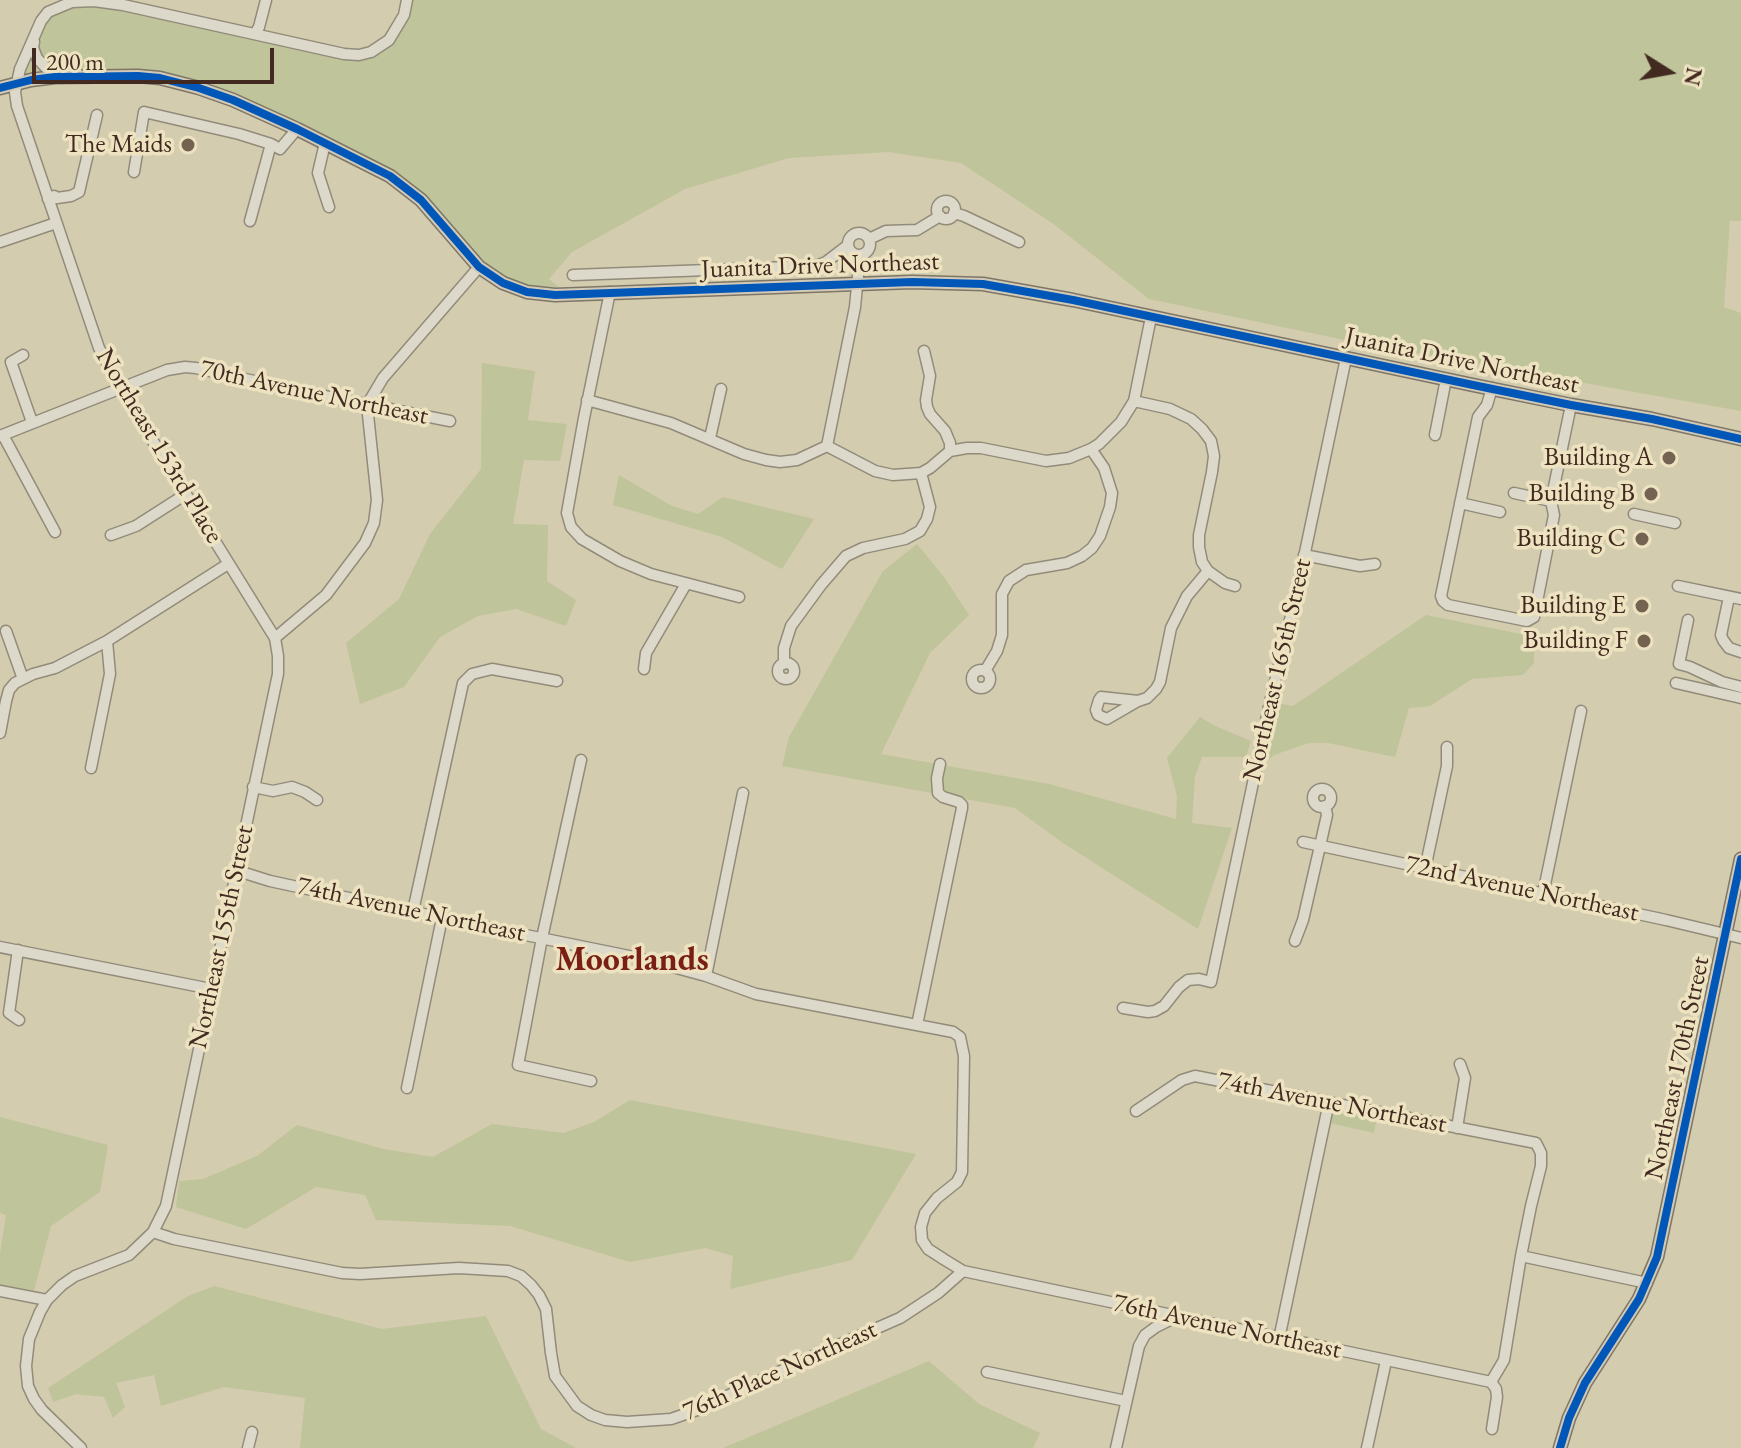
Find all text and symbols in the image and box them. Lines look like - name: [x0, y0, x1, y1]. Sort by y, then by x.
- scale bar: [36, 32, 278, 82]
- north arrow: [1629, 32, 1709, 112]
- text: 200 m: [46, 46, 104, 77]
- text: N: [1677, 65, 1709, 88]
- place label: The Maids: [65, 129, 172, 161]
- marker: The Maids: [179, 136, 197, 154]
- street label: Juanita Drive Northeast: [700, 246, 940, 286]
- street label: Juanita Drive Northeast: [1342, 321, 1582, 401]
- street label: Northeast 153rd Place: [89, 343, 229, 549]
- street label: 70th Avenue Northeast: [197, 354, 431, 432]
- place label: Building A: [1544, 442, 1653, 474]
- marker: Building A: [1660, 449, 1678, 467]
- place label: Building B: [1528, 478, 1635, 510]
- marker: Building B: [1642, 485, 1660, 503]
- place label: Building C: [1516, 523, 1626, 555]
- marker: Building C: [1633, 530, 1651, 548]
- street label: Northeast 165th Street: [1237, 556, 1319, 784]
- place label: Building E: [1520, 590, 1626, 622]
- marker: Building E: [1633, 597, 1651, 615]
- place label: Building F: [1523, 625, 1628, 657]
- marker: Building F: [1635, 632, 1653, 650]
- street label: Northeast 155th Street: [183, 823, 261, 1051]
- street label: 72nd Avenue Northeast: [1403, 849, 1641, 929]
- street label: 74th Avenue Northeast: [294, 871, 528, 949]
- district label: Moorlands: [555, 941, 709, 981]
- street label: Northeast 170th Street: [1639, 954, 1717, 1182]
- street label: 74th Avenue Northeast: [1215, 1066, 1449, 1140]
- street label: 76th Avenue Northeast: [1110, 1288, 1344, 1366]
- street label: 76th Place Northeast: [678, 1314, 882, 1428]

